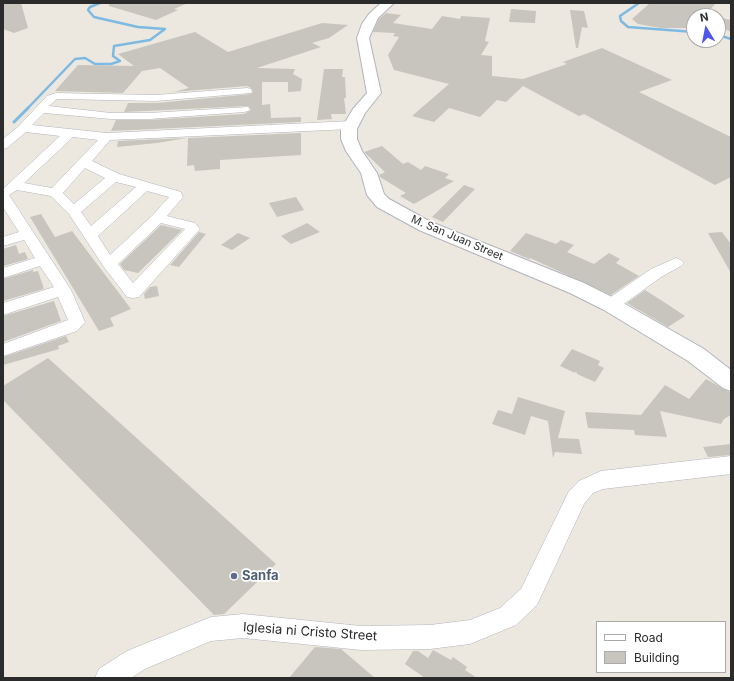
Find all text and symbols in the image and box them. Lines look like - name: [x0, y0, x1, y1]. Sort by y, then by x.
- north arrow: [686, 8, 726, 48]
- text: N: [699, 10, 709, 25]
- street label: M. San Juan Street: [409, 213, 505, 263]
- place label: Sanfa: [242, 568, 279, 584]
- marker: Sanfa: [229, 571, 239, 581]
- street label: Iglesia ni Cristo Street: [242, 620, 378, 644]
- legend: [596, 621, 726, 673]
- text: Road: [634, 630, 663, 645]
- text: Building: [634, 650, 679, 665]

